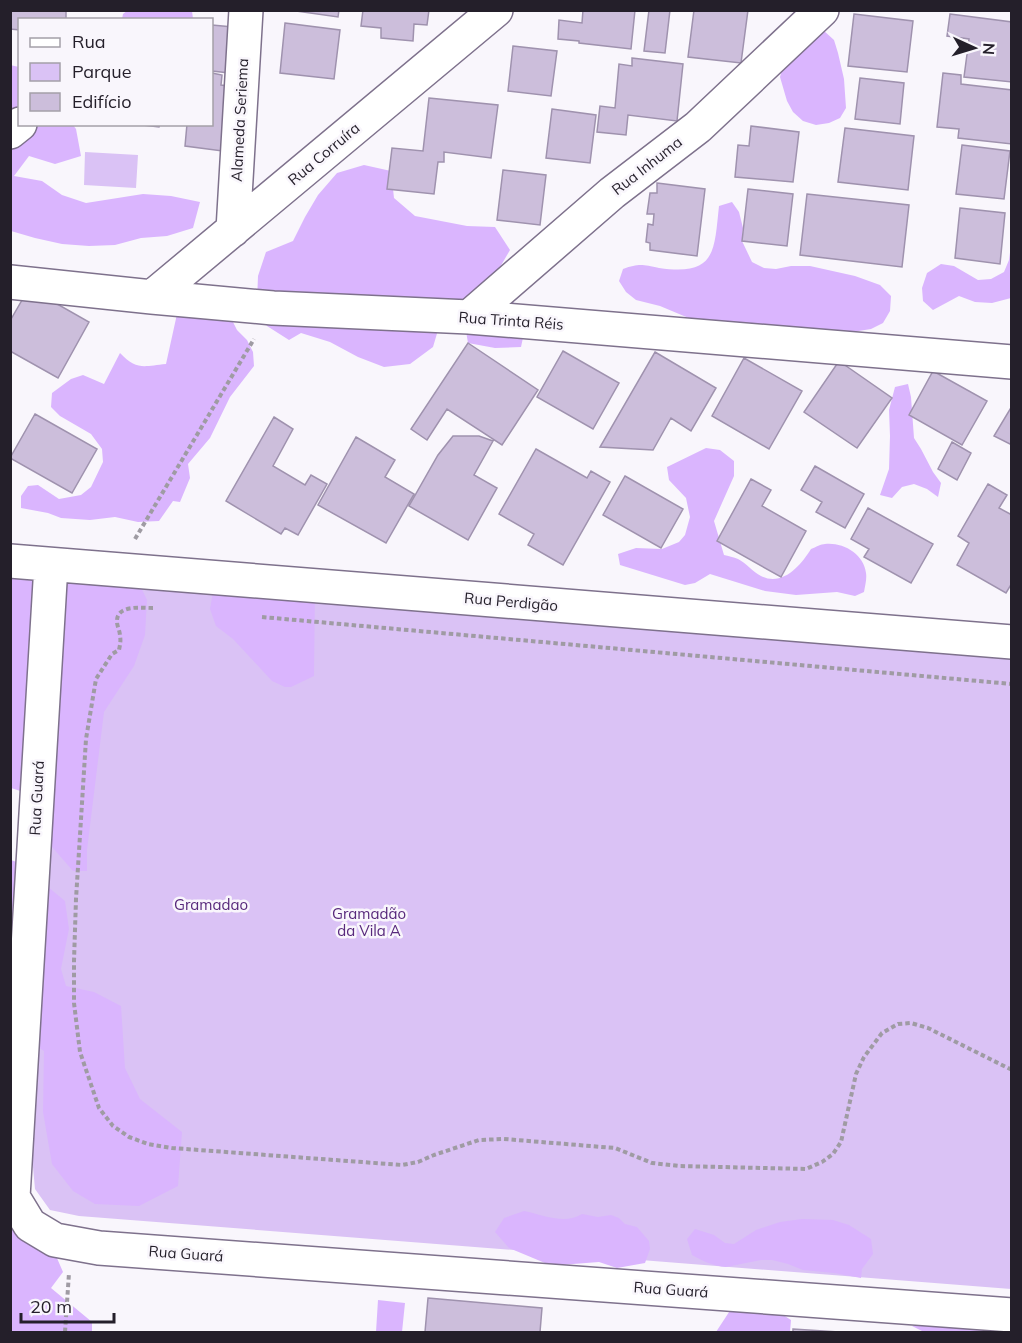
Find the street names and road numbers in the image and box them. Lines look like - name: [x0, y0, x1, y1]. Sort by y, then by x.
- street label: Alameda Seriema: [227, 58, 252, 182]
- street label: Rua Corruíra: [284, 118, 363, 189]
- street label: Rua Inhuma: [608, 132, 686, 199]
- street label: Rua Trinta Réis: [458, 307, 564, 334]
- street label: Rua Perdigão: [463, 588, 559, 615]
- street label: Rua Guará: [25, 760, 48, 836]
- street label: Rua Guará: [148, 1241, 224, 1266]
- street label: Rua Guará: [633, 1277, 709, 1302]

